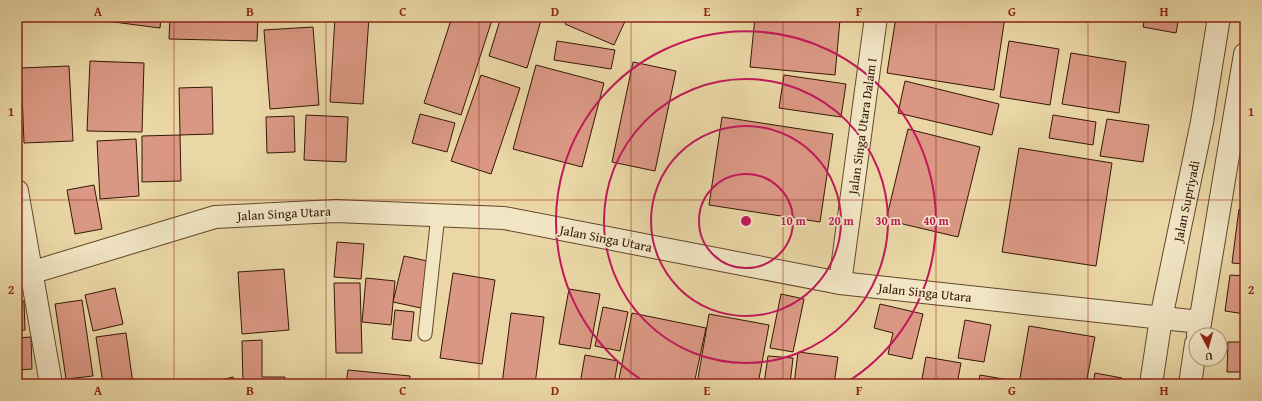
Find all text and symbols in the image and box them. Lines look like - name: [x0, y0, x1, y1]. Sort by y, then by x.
- text: A: [94, 2, 103, 21]
- text: B: [246, 2, 254, 21]
- text: C: [399, 2, 407, 21]
- text: D: [551, 2, 559, 21]
- text: E: [704, 2, 711, 21]
- text: F: [856, 2, 863, 21]
- text: G: [1008, 2, 1016, 21]
- text: H: [1159, 2, 1169, 21]
- street label: Jalan Singa Utara Dalam I: [843, 57, 881, 198]
- text: 1: [8, 102, 14, 121]
- text: 1: [1248, 102, 1254, 121]
- street label: Jalan Supriyadi: [1168, 158, 1204, 245]
- street label: Jalan Singa Utara: [235, 202, 332, 226]
- text: 10 m: [780, 212, 806, 229]
- text: 20 m: [828, 212, 854, 229]
- text: 30 m: [875, 212, 901, 229]
- text: 40 m: [923, 212, 949, 229]
- centre of rings: [739, 214, 753, 228]
- street label: Jalan Singa Utara: [556, 220, 655, 257]
- street label: Jalan Singa Utara: [875, 278, 973, 307]
- text: 2: [8, 280, 15, 299]
- text: 2: [1248, 280, 1255, 299]
- north arrow: [1188, 327, 1228, 367]
- text: U: [1204, 349, 1214, 365]
- text: A: [94, 381, 103, 400]
- text: B: [246, 381, 254, 400]
- text: C: [399, 381, 407, 400]
- text: D: [551, 381, 559, 400]
- text: E: [704, 381, 711, 400]
- text: F: [856, 381, 863, 400]
- text: G: [1008, 381, 1016, 400]
- text: H: [1159, 381, 1169, 400]

